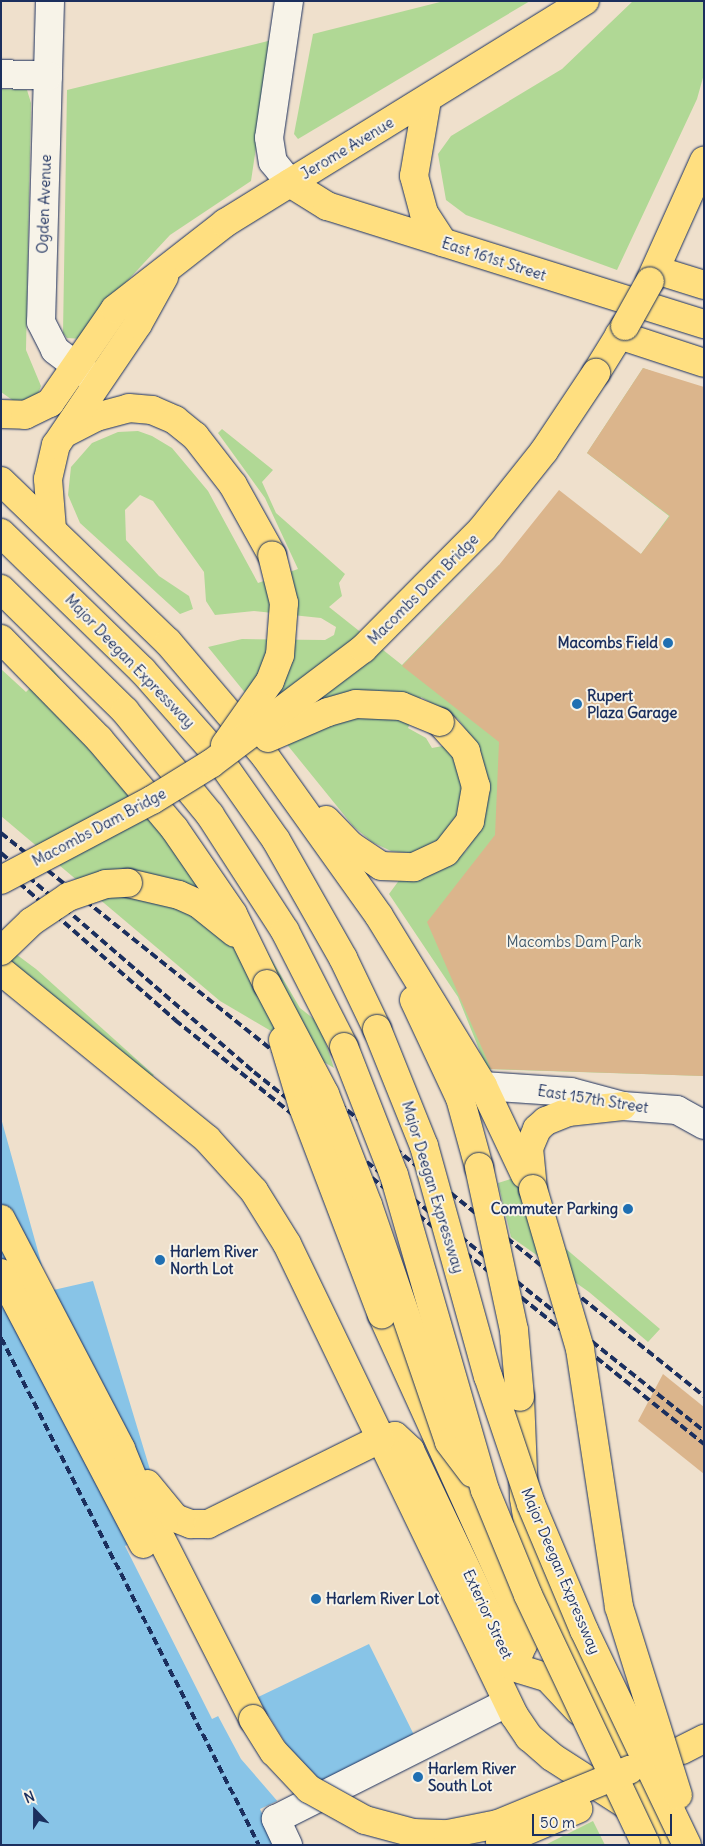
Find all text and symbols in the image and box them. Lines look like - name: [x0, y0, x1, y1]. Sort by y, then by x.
- street label: Jerome Avenue: [297, 113, 397, 183]
- street label: Ogden Avenue: [33, 154, 55, 254]
- street label: East 161st Street: [440, 234, 548, 284]
- street label: Macombs Dam Bridge: [364, 530, 482, 648]
- street label: Major Deegan Expressway: [61, 590, 199, 732]
- place label: Macombs Field: [558, 634, 658, 652]
- marker: Macombs Field: [662, 637, 674, 649]
- place label: Rupert Plaza Garage: [587, 686, 677, 721]
- marker: Rupert Plaza Garage: [571, 698, 583, 710]
- street label: Macombs Dam Bridge: [29, 784, 169, 870]
- park label: Macombs Dam Park: [506, 933, 642, 951]
- street label: East 157th Street: [536, 1081, 650, 1117]
- street label: Major Deegan Expressway: [398, 1099, 468, 1275]
- place label: Commuter Parking: [491, 1200, 618, 1218]
- marker: Commuter Parking: [622, 1203, 634, 1215]
- place label: Harlem River North Lot: [170, 1242, 258, 1277]
- marker: Harlem River North Lot: [154, 1254, 166, 1266]
- street label: Major Deegan Expressway: [518, 1485, 604, 1657]
- street label: Exterior Street: [459, 1566, 517, 1662]
- place label: Harlem River Lot: [326, 1590, 439, 1608]
- marker: Harlem River Lot: [310, 1593, 322, 1605]
- place label: Harlem River South Lot: [428, 1759, 516, 1794]
- marker: Harlem River South Lot: [412, 1771, 424, 1783]
- north arrow: [10, 1786, 60, 1836]
- text: N: [22, 1787, 37, 1807]
- scale bar: [535, 1804, 675, 1836]
- text: 50 m: [540, 1813, 575, 1832]

